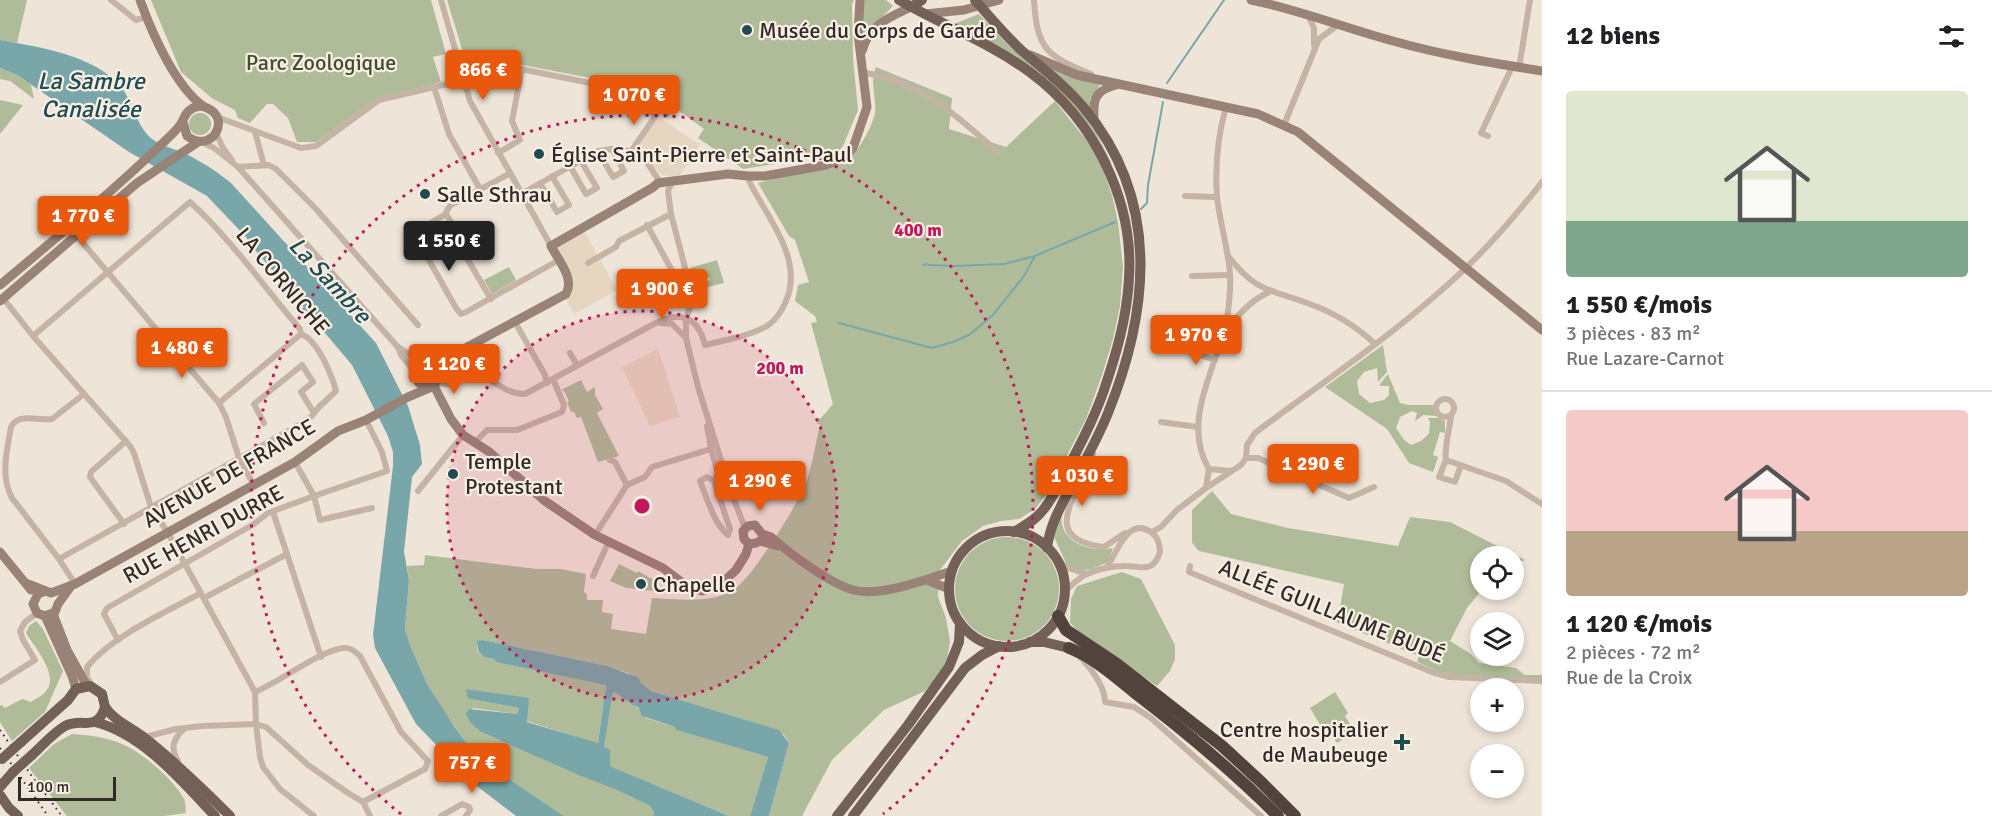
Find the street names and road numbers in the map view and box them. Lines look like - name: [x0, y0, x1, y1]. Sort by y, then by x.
- street label: LA CORNICHE: [230, 222, 336, 340]
- street label: AVENUE DE FRANCE: [138, 413, 320, 533]
- street label: RUE HENRI DURRE: [118, 479, 288, 589]
- street label: ALLÉE GUILLAUME BUDÉ: [1215, 553, 1449, 669]

